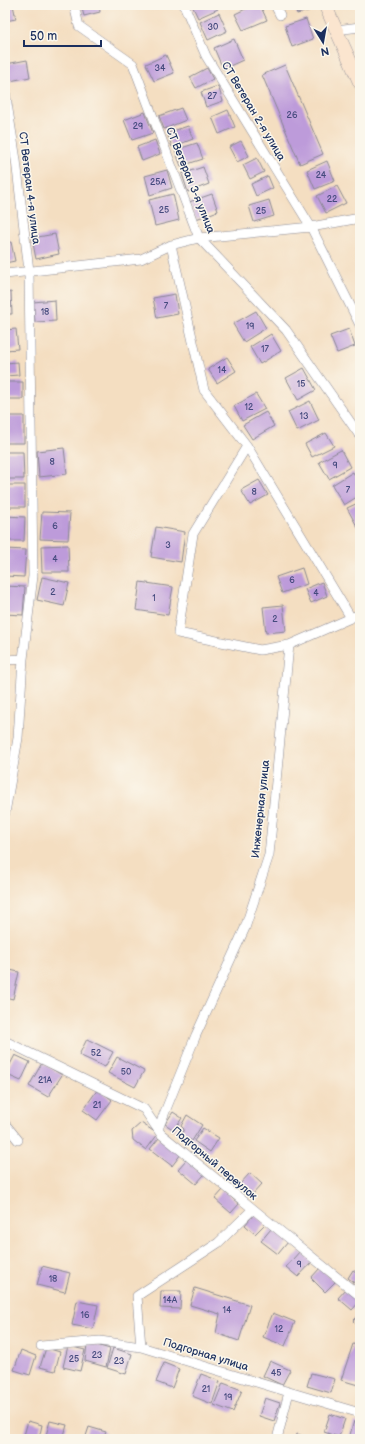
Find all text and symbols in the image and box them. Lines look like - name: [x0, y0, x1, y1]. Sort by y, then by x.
- scale bar: [24, 22, 101, 48]
- house number: 30: [208, 22, 218, 33]
- north arrow: [303, 22, 343, 62]
- text: 50 m: [30, 29, 57, 44]
- text: N: [320, 44, 330, 58]
- street label: СТ Ветеран 2-я улица: [219, 59, 289, 164]
- house number: 34: [154, 63, 166, 74]
- house number: 27: [207, 91, 217, 102]
- house number: 26: [287, 110, 298, 121]
- house number: 29: [133, 121, 143, 132]
- street label: СТ Ветеран 3-я улица: [163, 125, 218, 236]
- street label: СТ Ветеран 4-я улица: [16, 131, 43, 246]
- house number: 24: [316, 170, 327, 181]
- house number: 25А: [150, 177, 167, 188]
- house number: 22: [327, 194, 338, 205]
- house number: 25: [159, 205, 169, 216]
- house number: 25: [256, 206, 266, 217]
- house number: 7: [164, 301, 169, 312]
- house number: 18: [41, 307, 49, 318]
- house number: 19: [246, 321, 254, 332]
- house number: 17: [261, 344, 270, 355]
- house number: 14: [218, 365, 227, 376]
- house number: 15: [297, 379, 305, 390]
- house number: 12: [245, 402, 254, 413]
- house number: 13: [299, 411, 309, 422]
- house number: 8: [49, 457, 55, 468]
- house number: 9: [332, 460, 338, 471]
- house number: 7: [346, 485, 351, 496]
- house number: 8: [251, 487, 257, 498]
- house number: 6: [52, 521, 58, 532]
- house number: 3: [165, 540, 171, 551]
- house number: 4: [52, 554, 58, 565]
- house number: 6: [289, 575, 295, 586]
- house number: 2: [50, 587, 56, 598]
- house number: 4: [313, 588, 319, 599]
- house number: 1: [152, 593, 156, 604]
- house number: 2: [272, 614, 278, 625]
- street label: Инженерная улица: [249, 759, 272, 859]
- house number: 52: [91, 1048, 102, 1059]
- house number: 50: [121, 1067, 131, 1078]
- house number: 21А: [38, 1075, 53, 1086]
- house number: 21: [93, 1100, 101, 1111]
- street label: Подгорный переулок: [169, 1124, 260, 1203]
- house number: 9: [296, 1259, 302, 1270]
- house number: 18: [49, 1274, 57, 1285]
- house number: 14А: [163, 1295, 178, 1306]
- house number: 14: [223, 1305, 232, 1316]
- house number: 16: [81, 1310, 90, 1321]
- house number: 12: [275, 1324, 284, 1335]
- street label: Подгорная улица: [162, 1335, 251, 1374]
- house number: 23: [92, 1350, 103, 1361]
- house number: 25: [69, 1354, 79, 1365]
- house number: 23: [114, 1356, 125, 1367]
- house number: 45: [271, 1368, 281, 1379]
- house number: 21: [202, 1384, 210, 1395]
- house number: 19: [224, 1392, 232, 1403]

